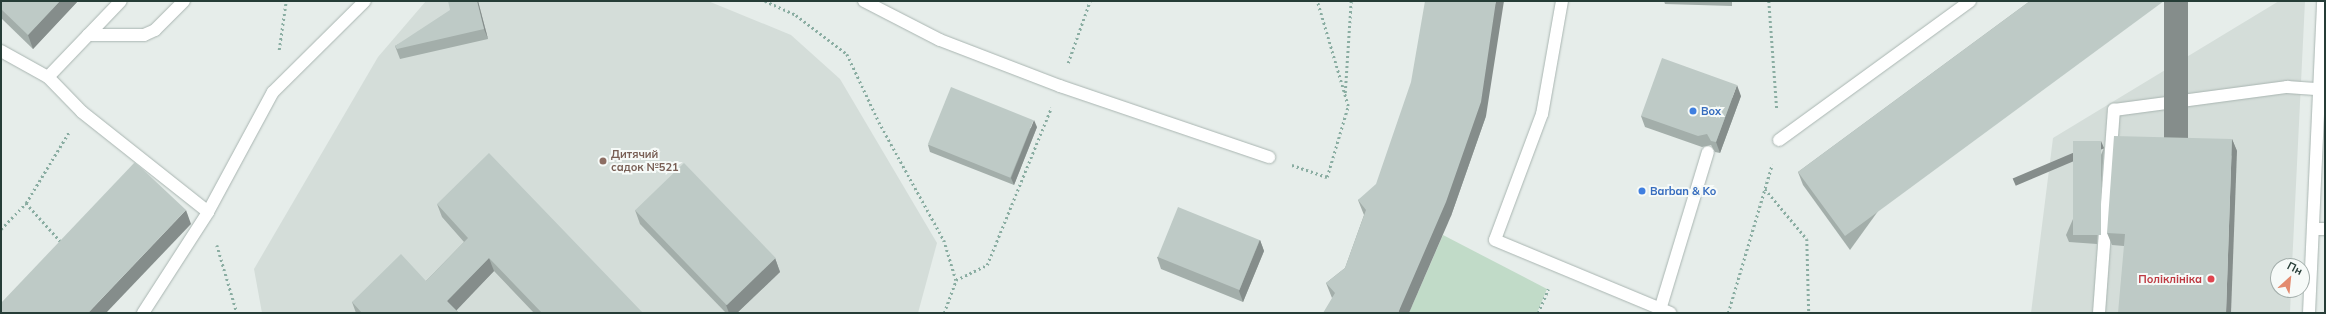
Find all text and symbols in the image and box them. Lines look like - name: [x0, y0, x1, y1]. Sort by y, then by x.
- place label: Box: [1701, 104, 1721, 118]
- marker: Box: [1688, 106, 1698, 116]
- place label: Дитячий садок №521: [611, 148, 679, 174]
- marker: Дитячий садок №521: [598, 156, 608, 166]
- place label: Barban & Ko: [1650, 184, 1716, 198]
- marker: Barban & Ko: [1637, 186, 1647, 196]
- north arrow: [2270, 258, 2310, 298]
- text: Пн: [2285, 258, 2305, 278]
- place label: Поліклініка: [2138, 272, 2202, 286]
- marker: Поліклініка: [2205, 273, 2217, 285]

